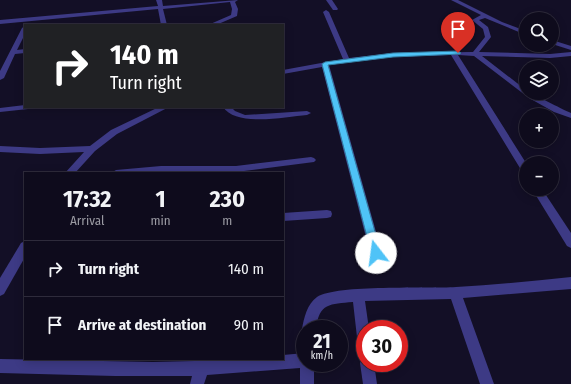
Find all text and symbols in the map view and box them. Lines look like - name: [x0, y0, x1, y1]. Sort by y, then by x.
- pin: [441, 12, 475, 53]
- map controls: [519, 12, 559, 196]
- button: search: [519, 12, 559, 52]
- icon: arrive: [447, 18, 469, 40]
- text: 140 m: [110, 38, 179, 71]
- icon: right: [44, 40, 96, 92]
- button: layers: [519, 60, 559, 100]
- text: Turn right: [110, 72, 182, 94]
- button: +: [519, 108, 559, 148]
- button: −: [519, 156, 559, 196]
- text: 17:32: [63, 185, 111, 213]
- text: 1: [155, 185, 166, 213]
- text: 230: [209, 185, 245, 213]
- text: Arrival: [70, 213, 104, 228]
- text: min: [150, 213, 171, 228]
- text: m: [222, 213, 232, 228]
- position arrow: [355, 232, 397, 274]
- icon: right: [44, 258, 66, 280]
- text: Turn right: [78, 260, 139, 278]
- text: 140 m: [228, 260, 264, 278]
- icon: arrive: [44, 314, 66, 336]
- text: Arrive at destination: [78, 316, 206, 334]
- text: 90 m: [234, 316, 264, 334]
- speed limit sign: 30: [356, 320, 408, 372]
- text: 21: [313, 329, 331, 353]
- text: km/h: [311, 350, 333, 362]

